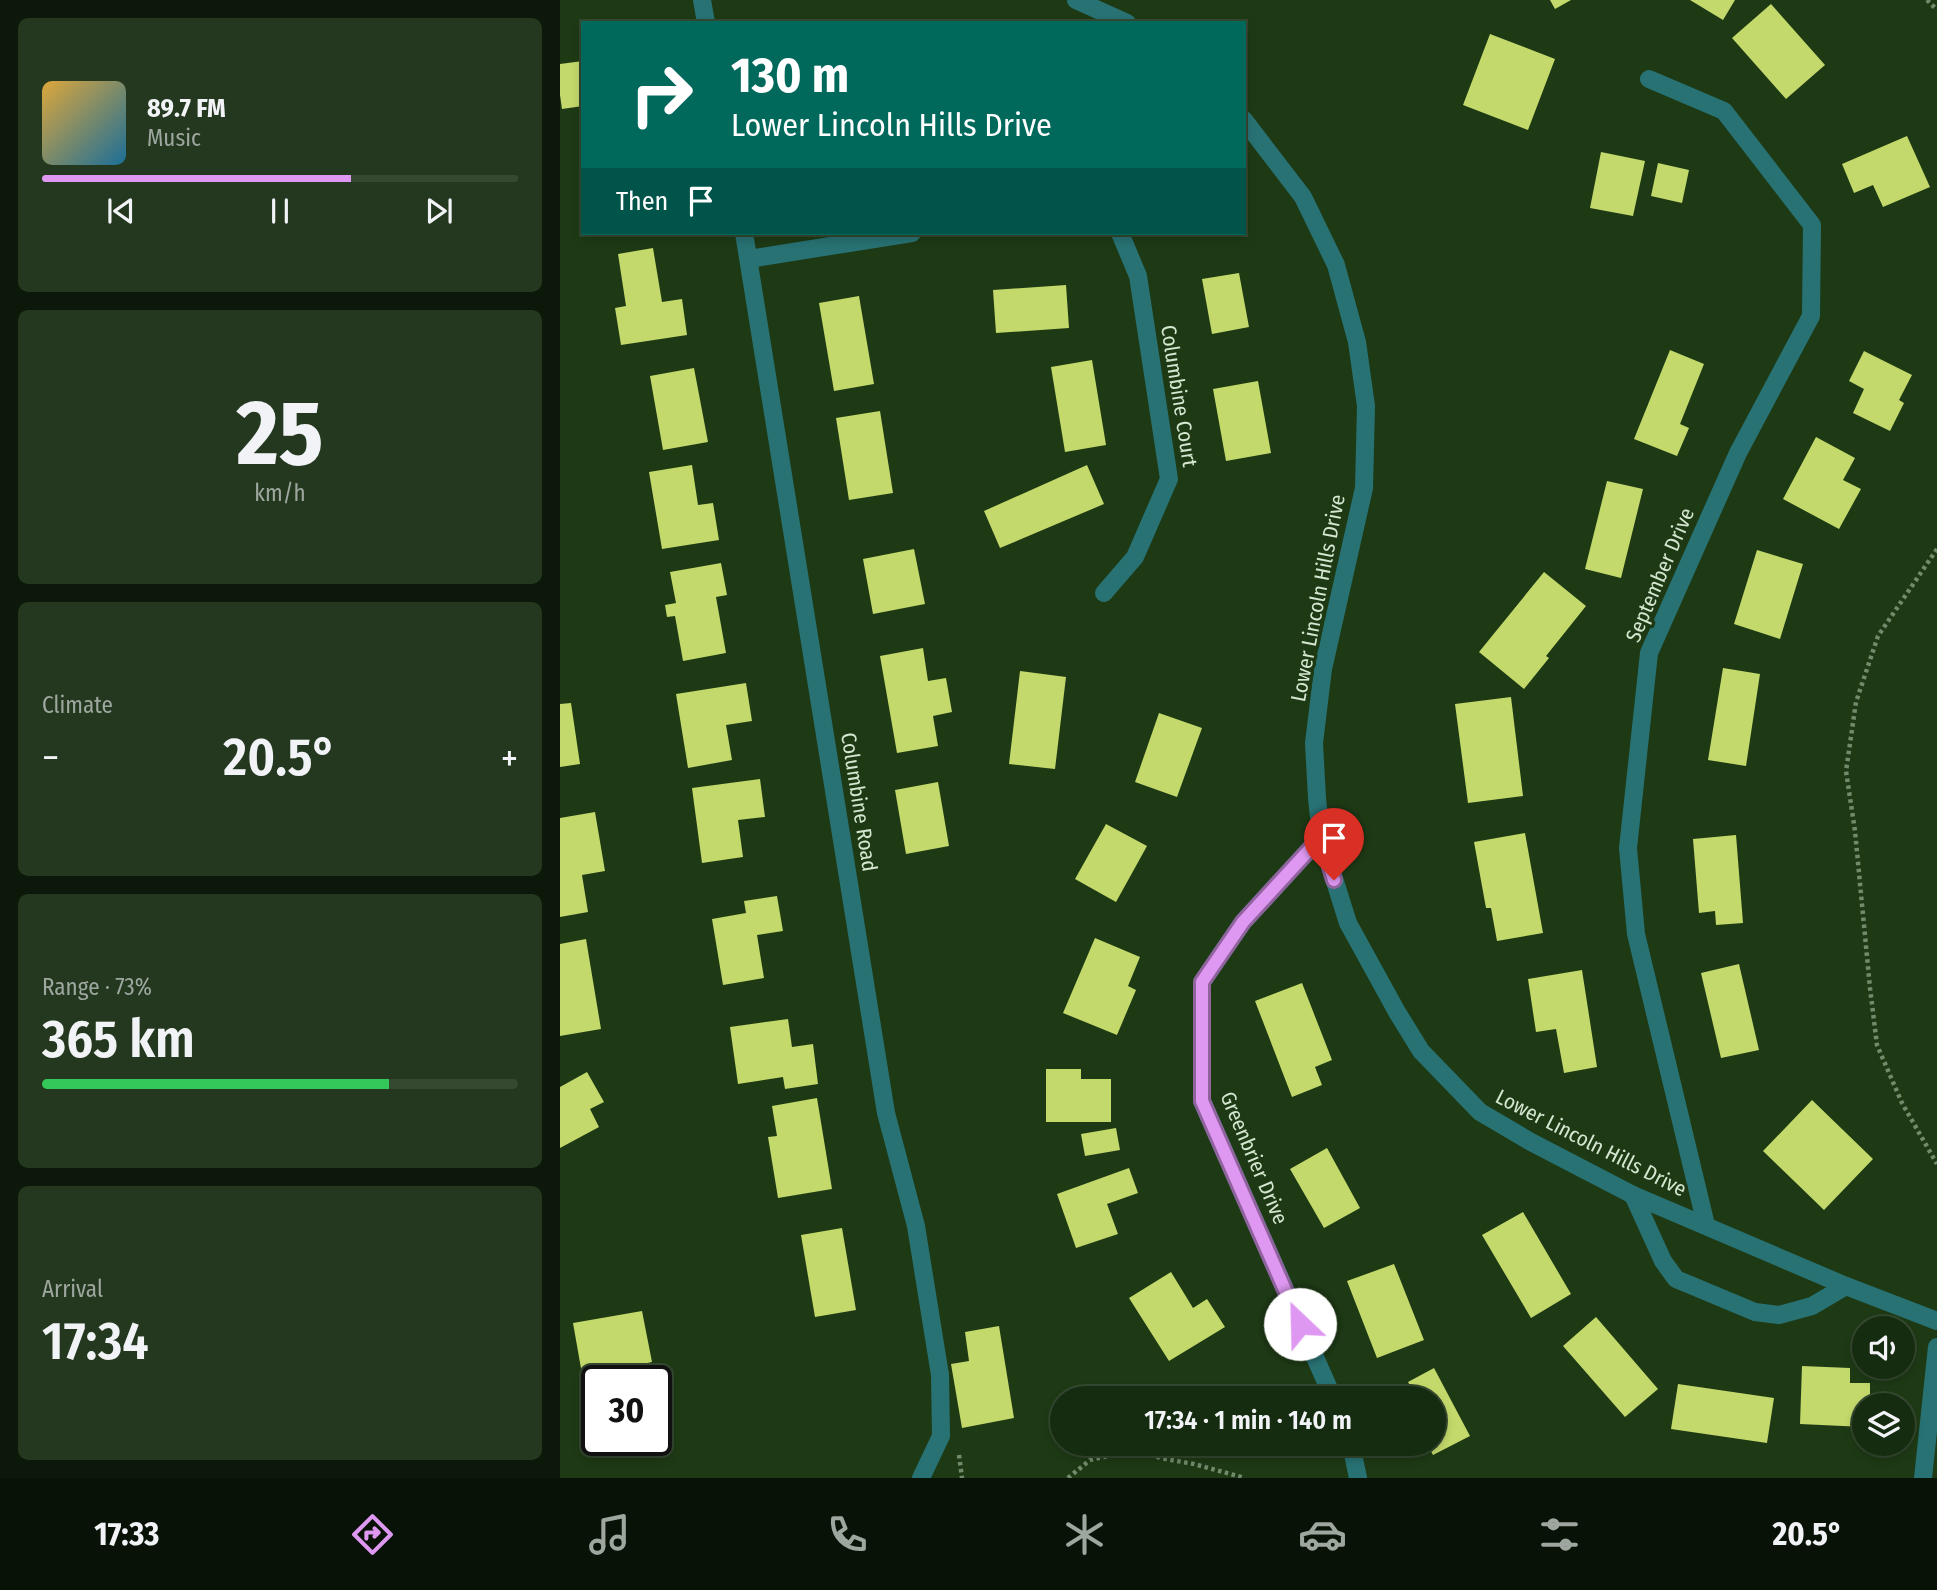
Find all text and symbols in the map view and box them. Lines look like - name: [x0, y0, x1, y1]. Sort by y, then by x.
- text: 130 m: [731, 46, 849, 105]
- icon: right: [616, 49, 707, 140]
- text: 89.7 FM: [147, 93, 226, 124]
- text: Lower Lincoln Hills Drive: [731, 106, 1052, 144]
- text: Music: [147, 124, 201, 152]
- icon: arrive: [682, 182, 720, 220]
- text: Then: [616, 186, 668, 217]
- icon: previous: [102, 192, 140, 230]
- icon: pause: [261, 192, 299, 230]
- icon: next: [420, 192, 458, 230]
- street label: Columbine Court: [1155, 323, 1203, 469]
- text: 25: [237, 379, 323, 488]
- text: km/h: [254, 479, 306, 507]
- street label: Lower Lincoln Hills Drive: [1285, 492, 1351, 704]
- street label: September Drive: [1620, 504, 1700, 646]
- text: Climate: [42, 691, 113, 719]
- text: 20.5°: [223, 726, 337, 789]
- street label: Columbine Road: [835, 731, 883, 873]
- text: −: [42, 735, 59, 781]
- text: +: [501, 735, 518, 781]
- pin: [1304, 808, 1364, 880]
- icon: arrive: [1315, 819, 1353, 857]
- text: Range · 73%: [42, 973, 152, 1001]
- text: 365 km: [42, 1008, 195, 1071]
- street label: Lower Lincoln Hills Drive: [1491, 1084, 1691, 1202]
- street label: Greenbrier Drive: [1214, 1088, 1294, 1228]
- text: Arrival: [42, 1275, 103, 1303]
- position arrow: [1263, 1287, 1337, 1361]
- text: 17:34: [42, 1310, 149, 1373]
- map controls: [1852, 1316, 1915, 1456]
- button: sound: [1852, 1316, 1915, 1379]
- speed limit sign: 30: [581, 1365, 672, 1456]
- button: layers: [1852, 1393, 1915, 1456]
- text: 17:34 · 1 min · 140 m: [1144, 1405, 1352, 1436]
- icon: directions: [348, 1510, 397, 1559]
- icon: music: [585, 1510, 634, 1559]
- icon: phone: [823, 1510, 872, 1559]
- icon: climate: [1060, 1510, 1109, 1559]
- icon: car: [1298, 1510, 1347, 1559]
- icon: filters: [1535, 1510, 1584, 1559]
- text: 17:33: [94, 1515, 159, 1553]
- text: 20.5°: [1772, 1515, 1843, 1553]

